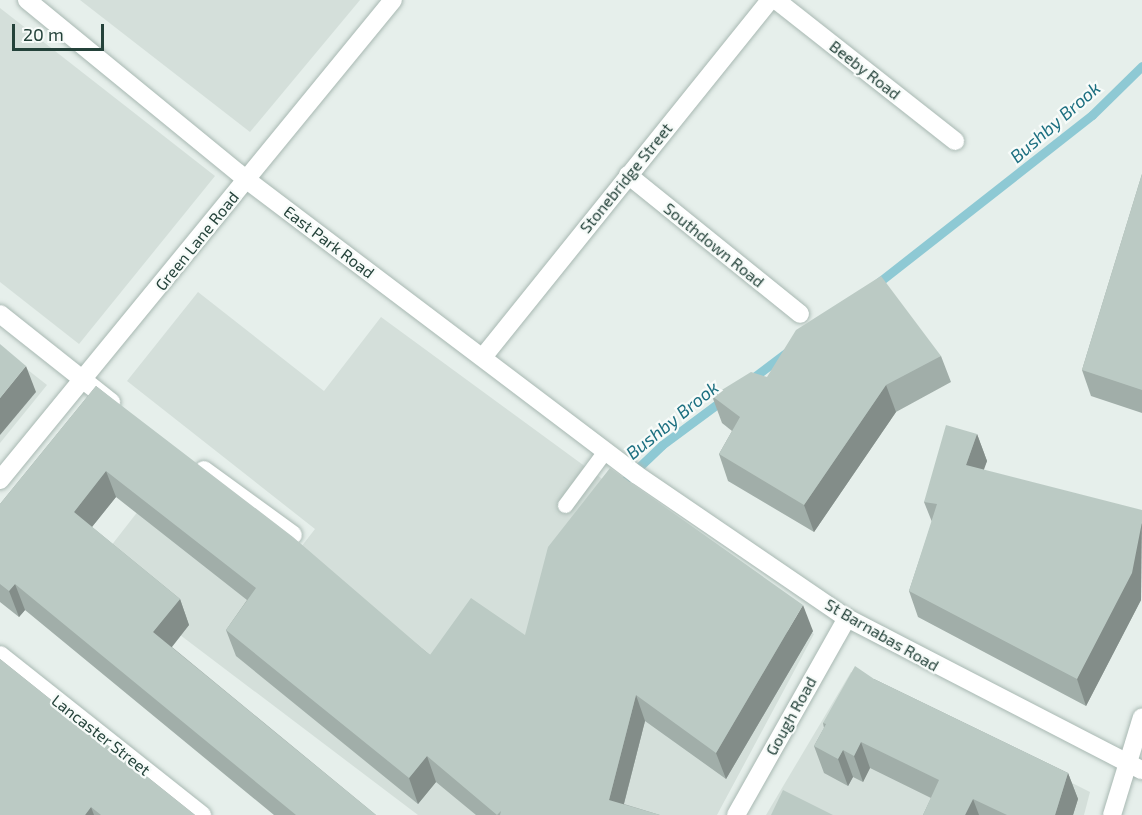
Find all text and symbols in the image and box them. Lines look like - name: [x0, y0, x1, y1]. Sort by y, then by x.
- scale bar: [15, 12, 106, 50]
- text: 20 m: [23, 23, 64, 45]
- street label: Beeby Road: [826, 36, 904, 104]
- water label: Bushby Brook: [1005, 77, 1105, 167]
- street label: Stonebridge Street: [576, 119, 676, 237]
- street label: Green Lane Road: [151, 188, 243, 294]
- street label: Southdown Road: [660, 199, 768, 291]
- street label: East Park Road: [280, 202, 378, 282]
- water label: Bushby Brook: [621, 376, 723, 464]
- street label: St Barnabas Road: [822, 595, 942, 675]
- street label: Gough Road: [762, 673, 820, 759]
- street label: Lancaster Street: [48, 690, 154, 780]

